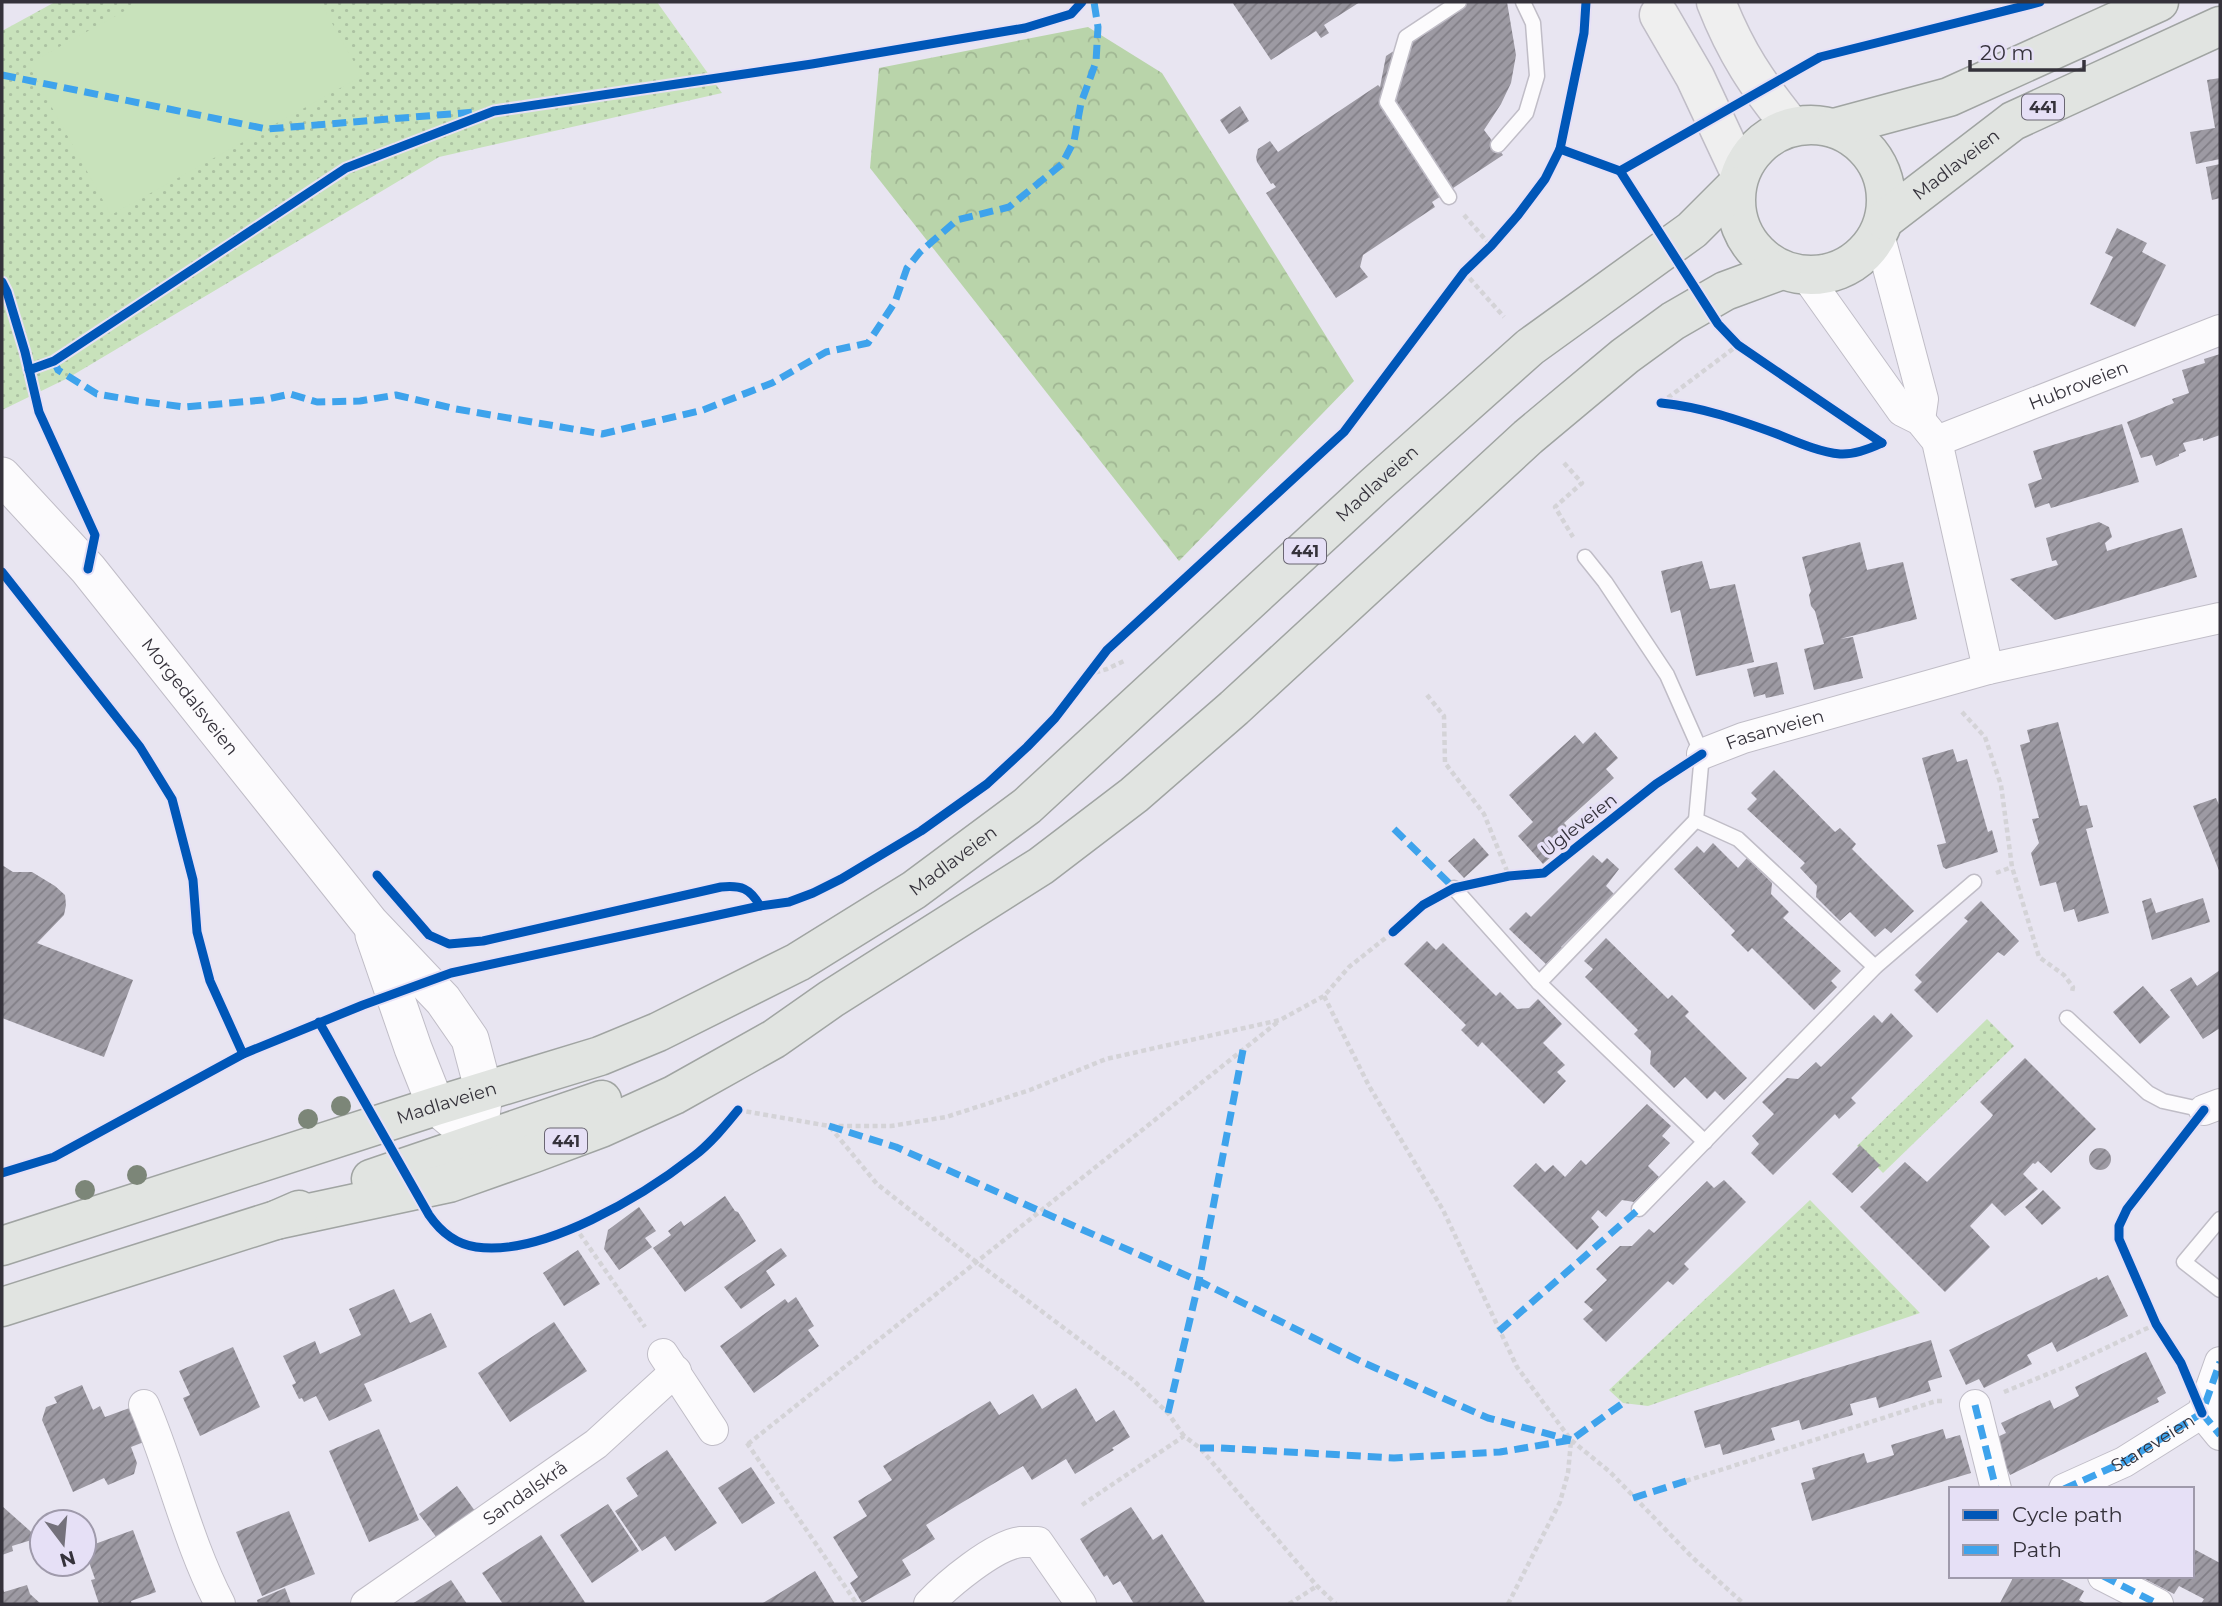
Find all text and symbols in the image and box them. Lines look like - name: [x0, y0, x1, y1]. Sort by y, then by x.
- scale bar: [1970, 28, 2084, 72]
- text: 20 m: [1980, 40, 2034, 65]
- road number: 441: [2022, 94, 2064, 120]
- street label: Madlaveien: [1908, 124, 2004, 205]
- street label: Hubroveien: [2025, 356, 2132, 415]
- street label: Madlaveien: [1331, 441, 1423, 527]
- road number: 441: [1284, 538, 1326, 564]
- street label: Morgedalsveien: [137, 634, 243, 760]
- street label: Fasanveien: [1723, 705, 1827, 755]
- street label: Ugleveien: [1537, 789, 1621, 861]
- street label: Madlaveien: [905, 821, 1001, 901]
- street label: Madlaveien: [394, 1077, 499, 1129]
- road number: 441: [545, 1128, 587, 1154]
- street label: Stareveien: [2108, 1409, 2199, 1477]
- street label: Sandalskrå: [479, 1456, 572, 1530]
- legend: [1949, 1487, 2194, 1578]
- text: Cycle path: [2012, 1502, 2123, 1527]
- north arrow: [28, 1508, 98, 1578]
- text: Path: [2012, 1537, 2062, 1562]
- text: N: [57, 1546, 78, 1572]

